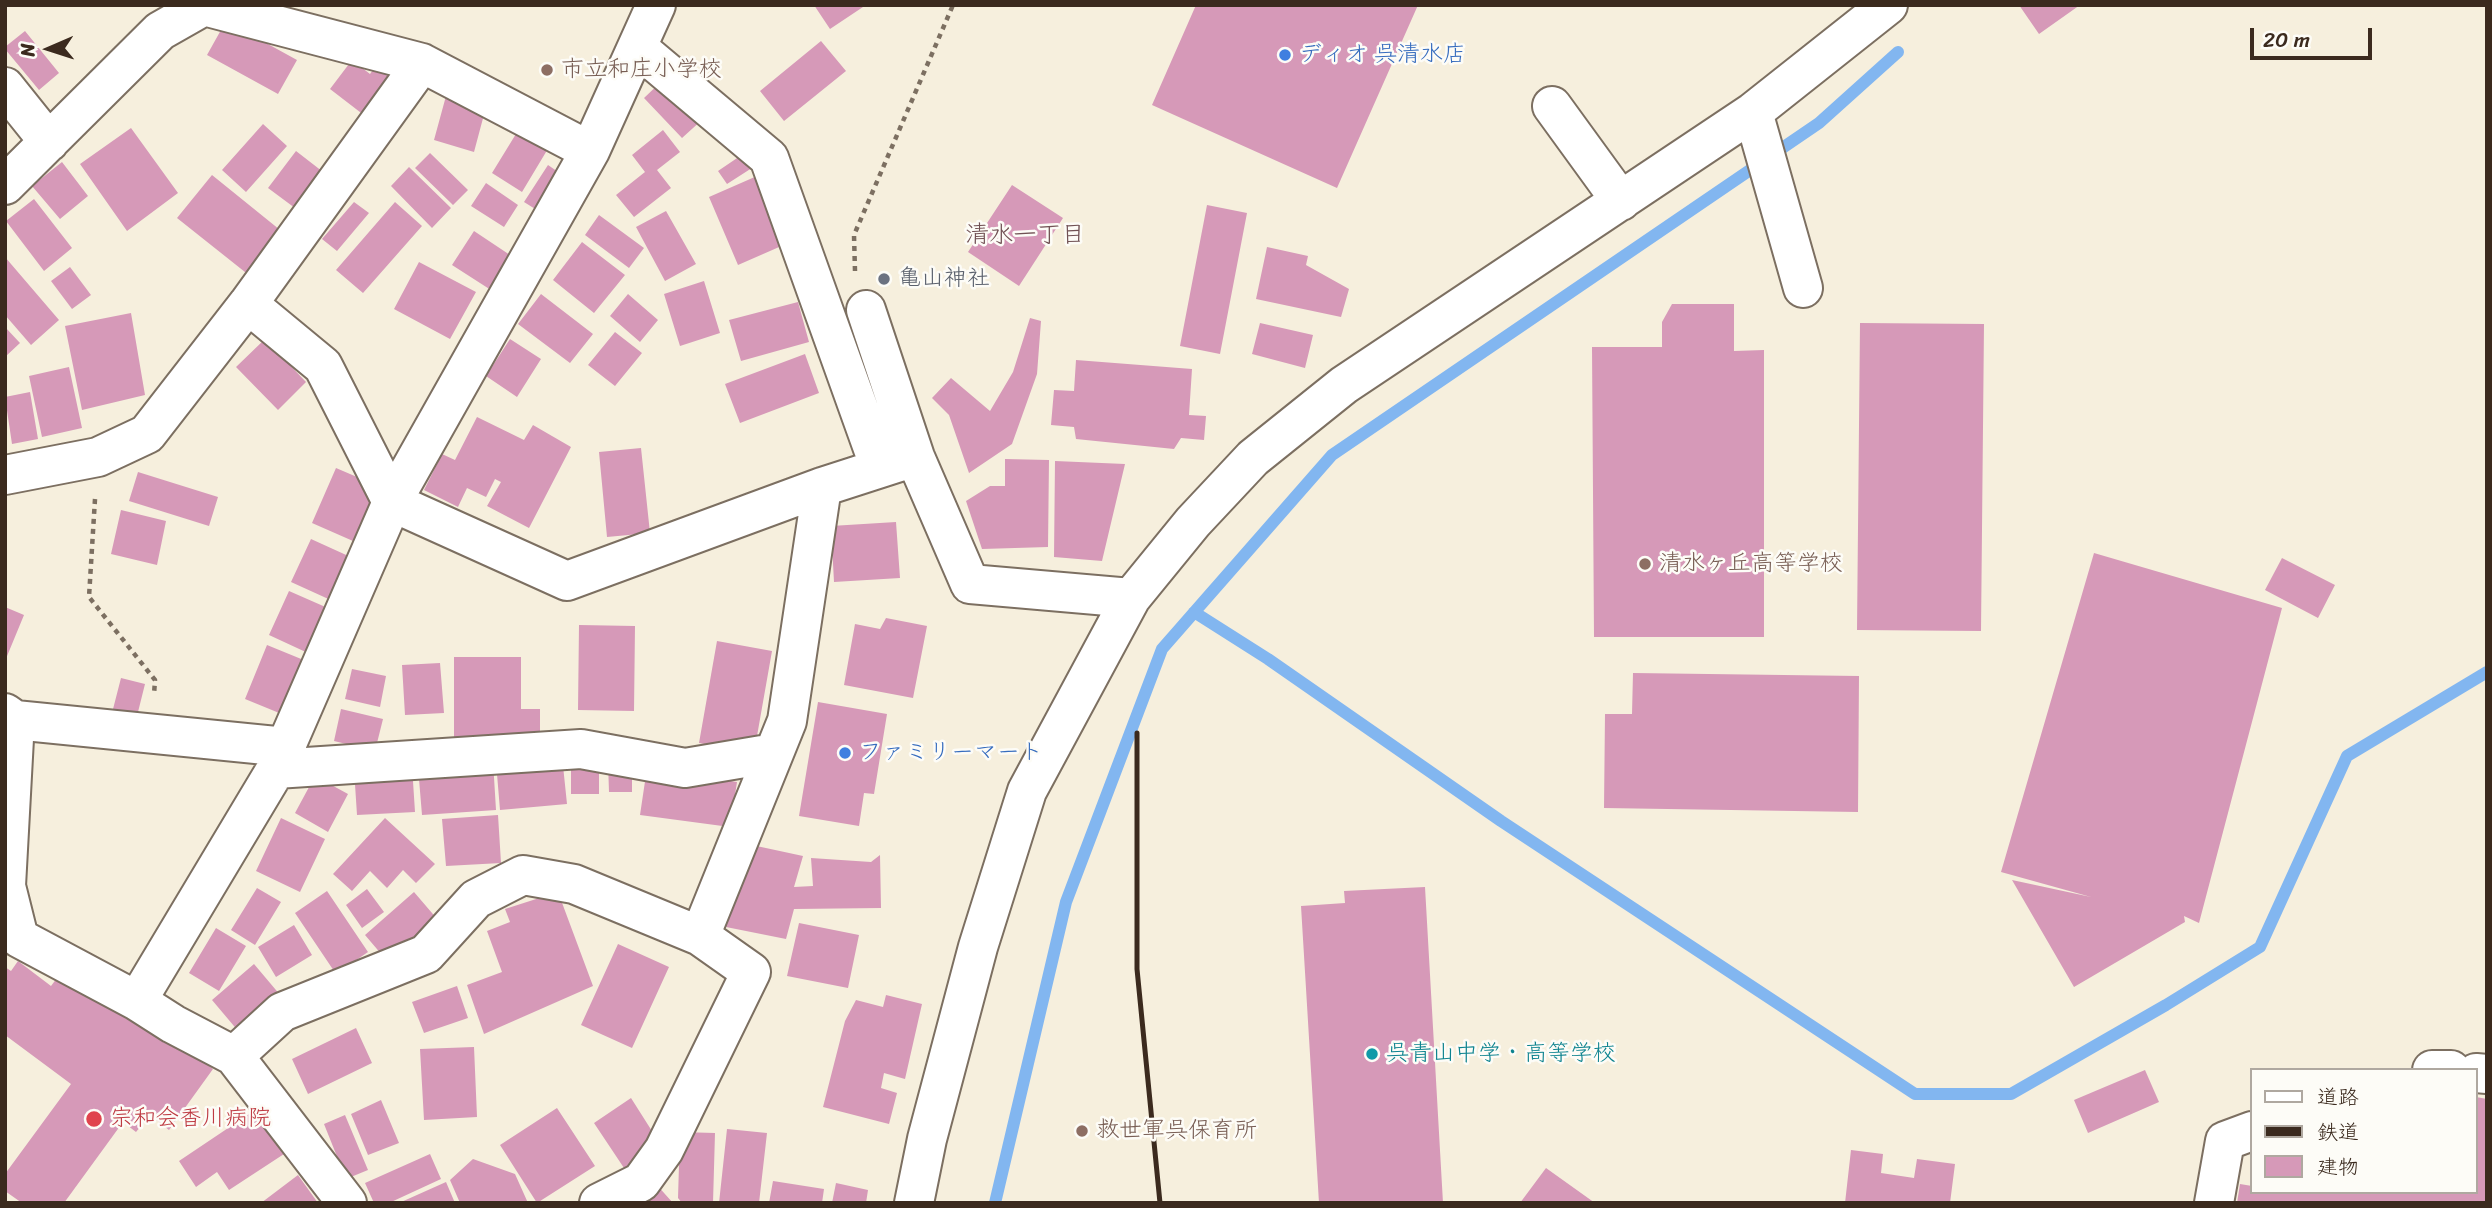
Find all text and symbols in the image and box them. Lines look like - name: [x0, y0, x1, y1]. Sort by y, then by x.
- north arrow: [14, 14, 84, 84]
- scale bar: [2254, 14, 2376, 58]
- text: 20 m: [2263, 21, 2310, 59]
- place label: ディオ 呉清水店: [1299, 41, 1466, 69]
- text: N: [11, 43, 44, 58]
- marker: ディオ 呉清水店: [1277, 47, 1293, 63]
- place label: 市立和庄小学校: [561, 56, 722, 84]
- marker: 市立和庄小学校: [539, 62, 555, 78]
- district label: 清水一丁目: [965, 222, 1085, 250]
- place label: 亀山神社: [898, 265, 990, 293]
- marker: 亀山神社: [876, 271, 892, 287]
- place label: 清水ヶ丘高等学校: [1659, 550, 1843, 578]
- marker: 清水ヶ丘高等学校: [1637, 556, 1653, 572]
- place label: ファミリーマート: [859, 739, 1043, 767]
- marker: ファミリーマート: [837, 745, 853, 761]
- place label: 呉青山中学・高等学校: [1386, 1040, 1616, 1068]
- marker: 呉青山中学・高等学校: [1364, 1046, 1380, 1062]
- legend: [2250, 1068, 2478, 1194]
- text: 道路: [2317, 1078, 2359, 1116]
- place label: 宗和会香川病院: [110, 1105, 271, 1133]
- marker: 宗和会香川病院: [84, 1109, 104, 1129]
- text: 鉄道: [2317, 1113, 2359, 1151]
- place label: 救世軍呉保育所: [1096, 1117, 1257, 1145]
- marker: 救世軍呉保育所: [1074, 1123, 1090, 1139]
- text: 建物: [2317, 1148, 2359, 1186]

